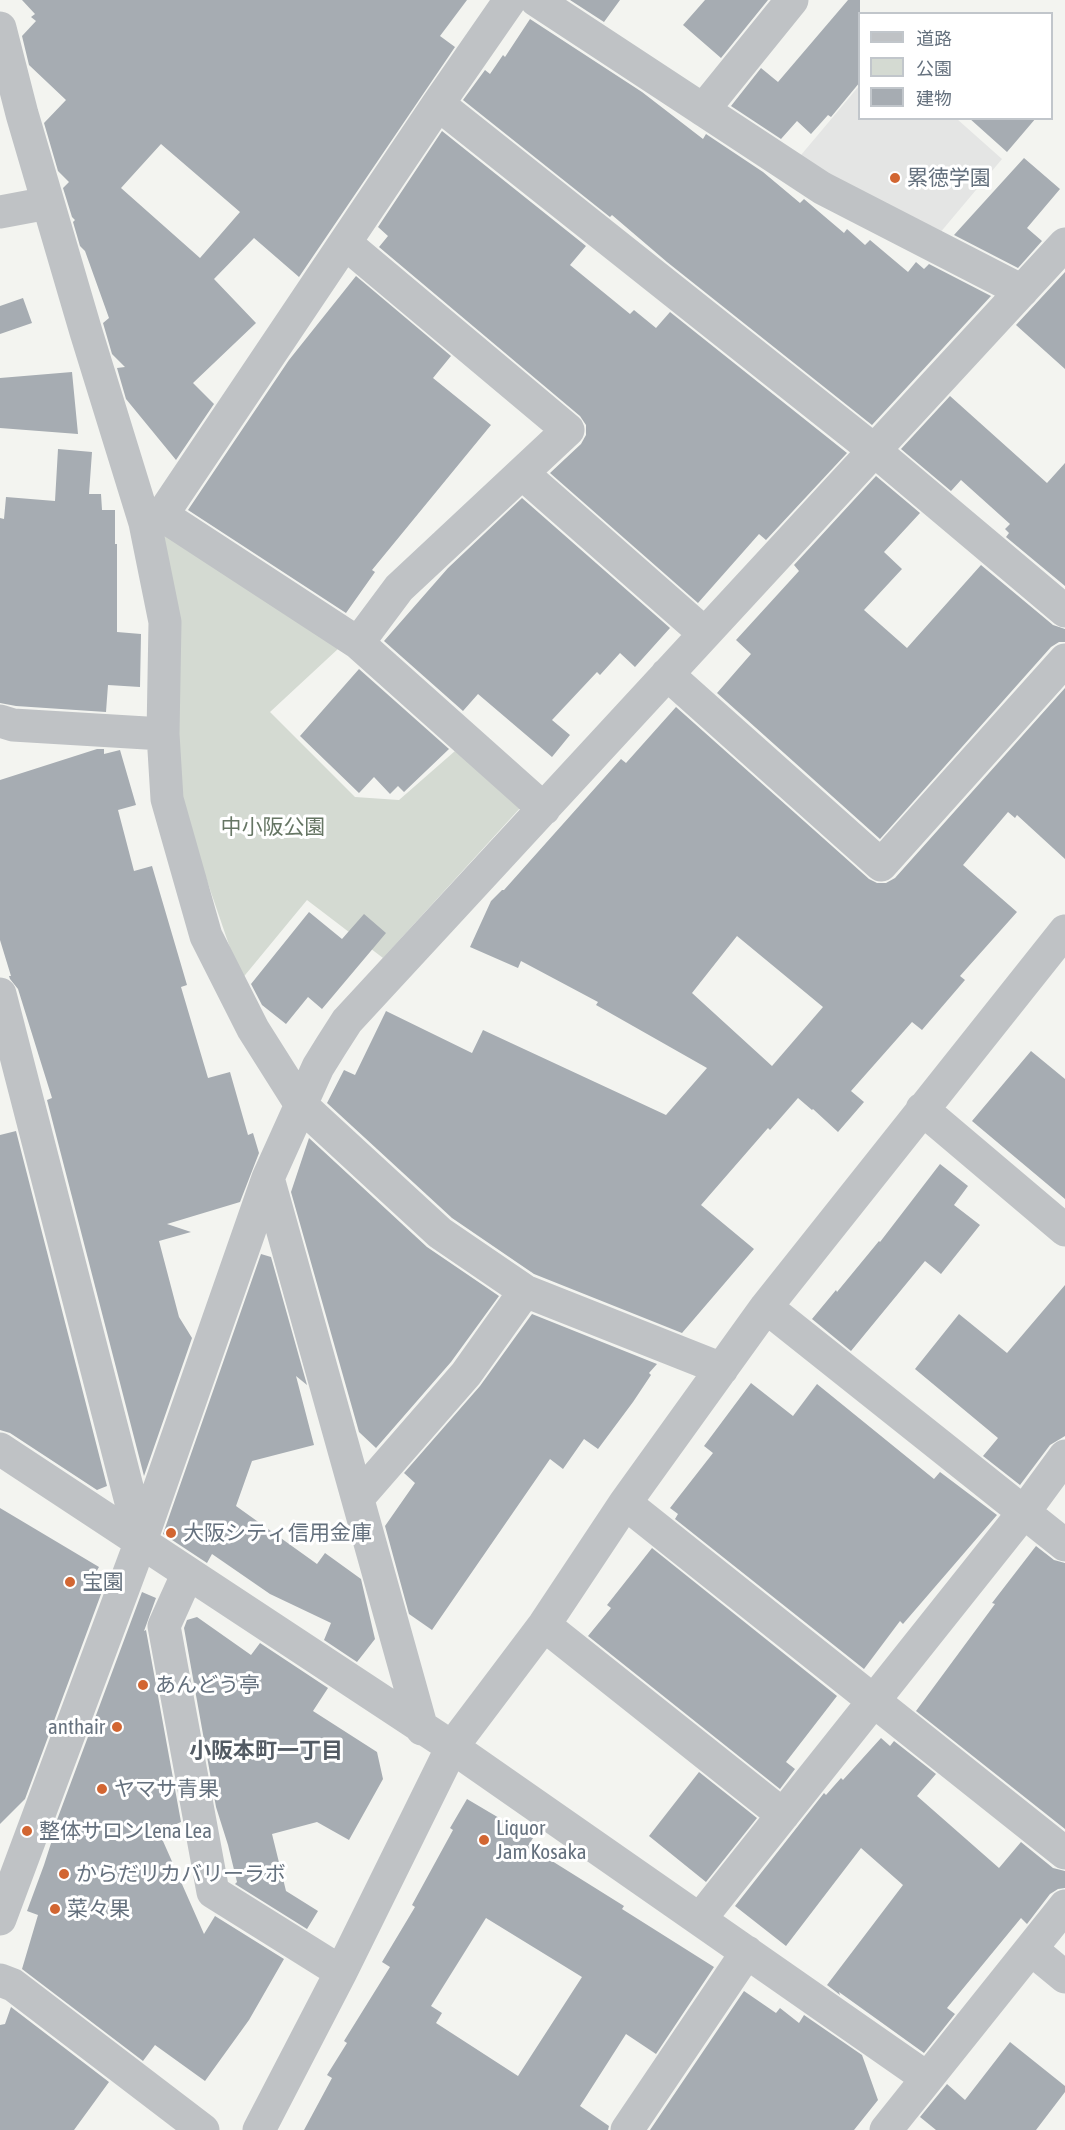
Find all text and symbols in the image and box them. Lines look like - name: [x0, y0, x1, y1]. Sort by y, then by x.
- legend: [858, 12, 1053, 120]
- text: 道路: [916, 28, 952, 49]
- text: 公園: [916, 58, 952, 79]
- text: 建物: [916, 88, 952, 109]
- place label: 累徳学園: [907, 165, 991, 191]
- marker: 累徳学園: [888, 171, 902, 185]
- park label: 中小阪公園: [221, 814, 325, 840]
- place label: 大阪シティ信用金庫: [183, 1520, 372, 1546]
- marker: 大阪シティ信用金庫: [164, 1526, 178, 1540]
- place label: 宝園: [82, 1569, 124, 1595]
- marker: 宝園: [63, 1575, 77, 1589]
- place label: あんどう亭: [155, 1672, 260, 1698]
- marker: あんどう亭: [136, 1678, 150, 1692]
- place label: anthair: [48, 1714, 105, 1740]
- marker: anthair: [110, 1720, 124, 1734]
- district label: 小阪本町一丁目: [189, 1738, 343, 1764]
- place label: ヤマサ青果: [114, 1776, 219, 1802]
- marker: ヤマサ青果: [95, 1782, 109, 1796]
- place label: Liquor Jam Kosaka: [496, 1815, 586, 1865]
- place label: 整体サロンLena Lea: [39, 1818, 212, 1844]
- marker: 整体サロンLena Lea: [20, 1824, 34, 1838]
- marker: Liquor Jam Kosaka: [477, 1833, 491, 1847]
- place label: からだリカバリーラボ: [76, 1861, 286, 1887]
- marker: からだリカバリーラボ: [57, 1867, 71, 1881]
- place label: 菜々果: [67, 1896, 130, 1922]
- marker: 菜々果: [48, 1902, 62, 1916]

